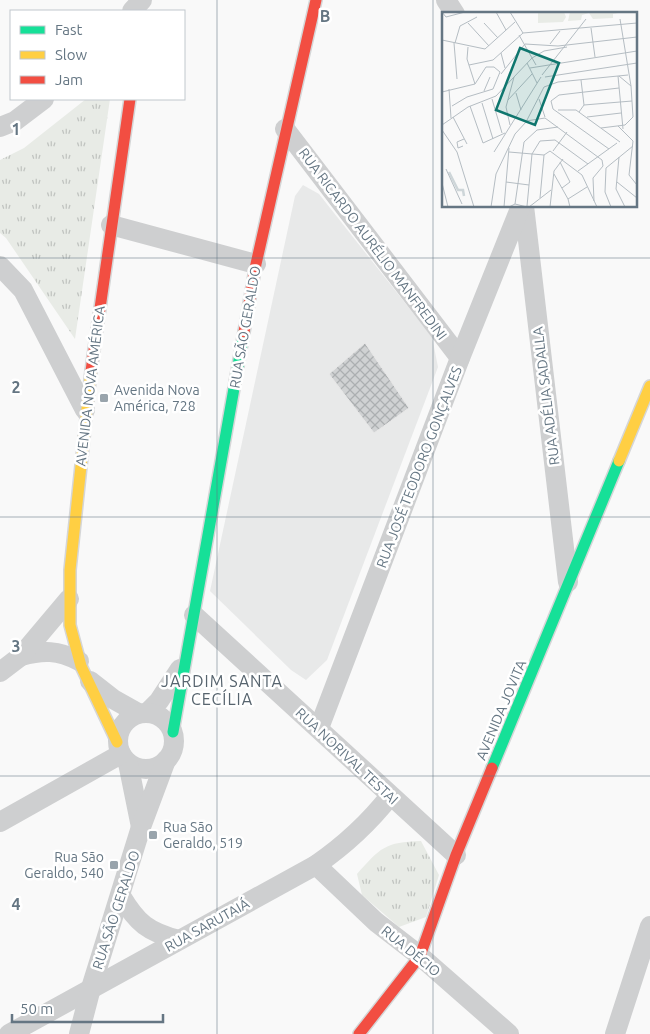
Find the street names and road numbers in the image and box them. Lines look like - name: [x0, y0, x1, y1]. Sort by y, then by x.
- street label: RUA RICARDO AURÉLIO MANFREDINI: [296, 144, 451, 343]
- street label: RUA SÃO GERALDO: [225, 264, 264, 390]
- street label: AVENIDA NOVA AMÉRICA: [71, 305, 108, 467]
- street label: RUA ADÉLIA SADALLA: [529, 326, 562, 466]
- street label: RUA JOSÉ TEODORO GONÇALVES: [372, 364, 465, 570]
- street label: AVENIDA JOVITA: [473, 658, 529, 762]
- street label: RUA NORIVAL TESTAI: [293, 704, 401, 808]
- street label: RUA SÃO GERALDO: [88, 848, 143, 972]
- street label: RUA SARUTAIÁ: [161, 894, 252, 955]
- street label: RUA DÉCIO: [378, 922, 444, 980]

